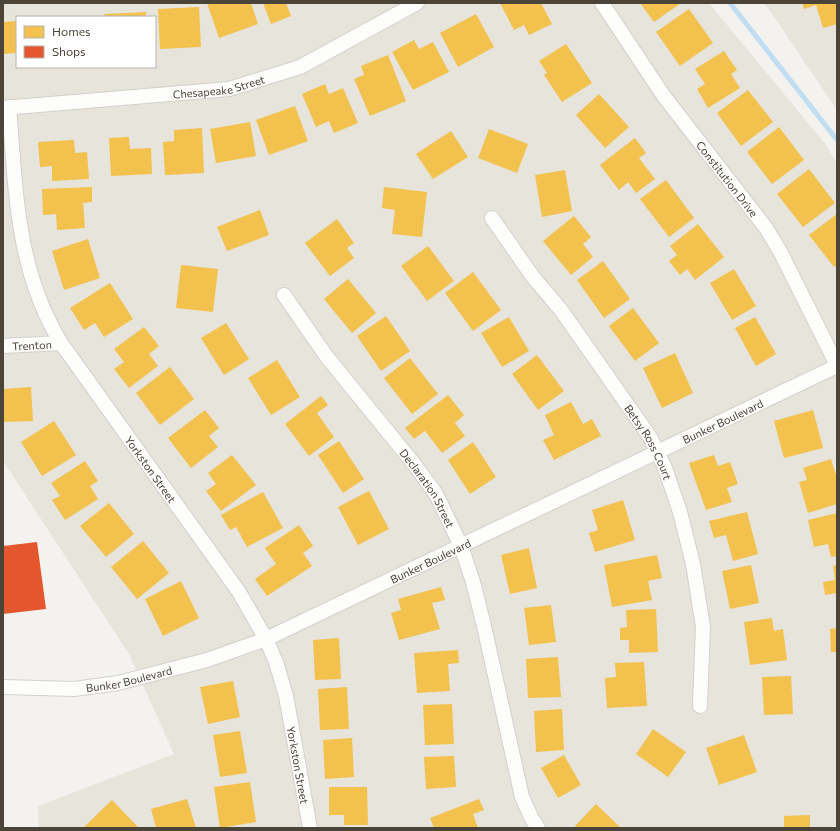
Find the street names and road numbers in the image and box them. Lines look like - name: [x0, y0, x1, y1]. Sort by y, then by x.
- street label: Chesapeake Street: [172, 72, 267, 100]
- street label: Constitution Drive: [694, 138, 761, 219]
- street label: Trenton: [12, 337, 52, 352]
- street label: Bunker Boulevard: [680, 396, 765, 446]
- street label: Betsy Ross Court: [622, 402, 675, 482]
- street label: Yorkston Street: [123, 433, 179, 505]
- street label: Declaration Street: [398, 446, 458, 530]
- street label: Bunker Boulevard: [388, 536, 473, 585]
- street label: Bunker Boulevard: [85, 663, 173, 694]
- street label: Yorkston Street: [285, 725, 312, 805]

